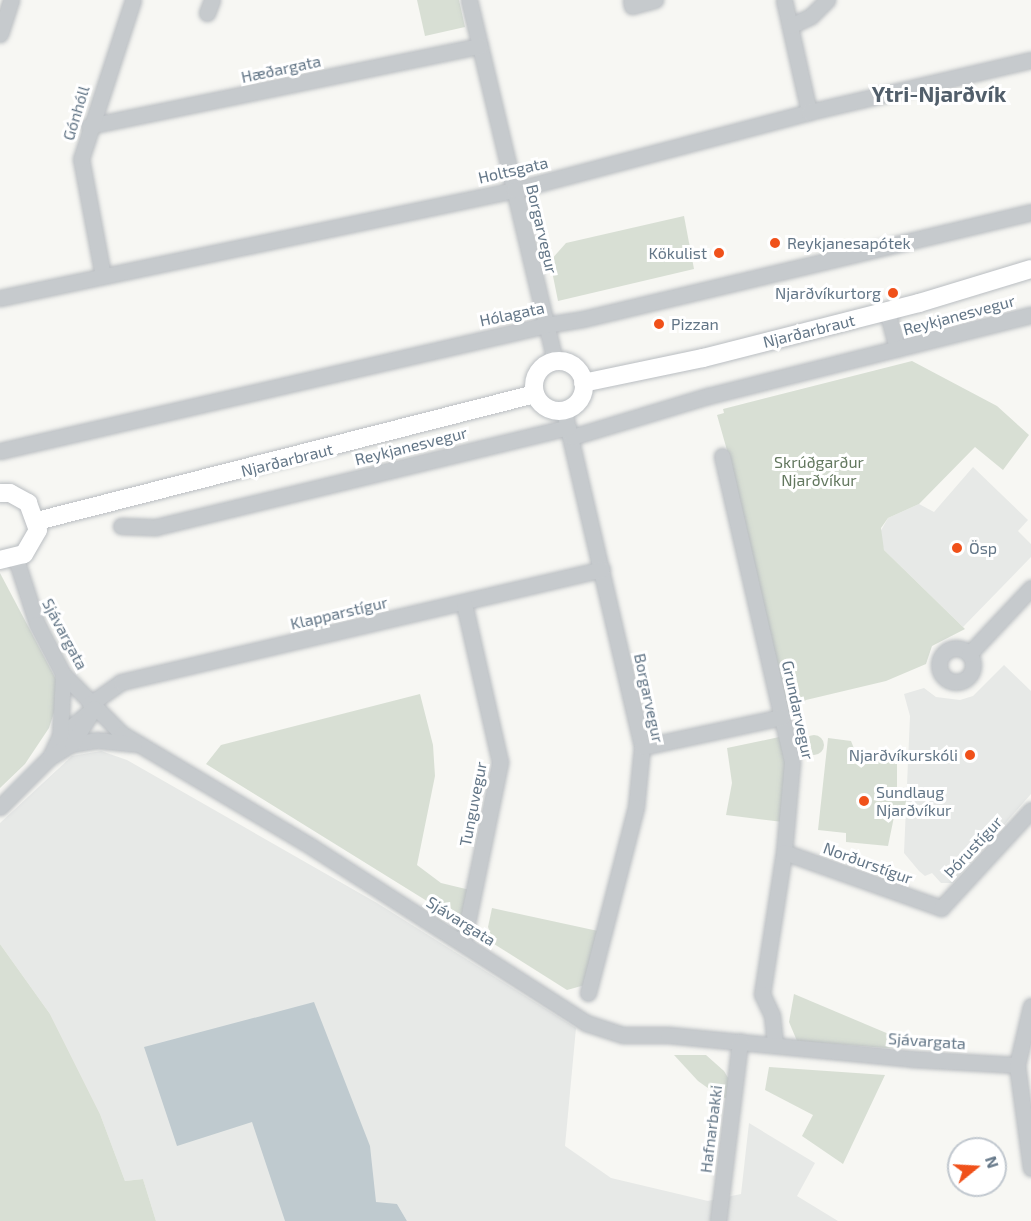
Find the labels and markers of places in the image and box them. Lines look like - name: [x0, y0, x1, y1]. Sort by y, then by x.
- place label: Reykjanesapótek: [787, 233, 911, 253]
- marker: Reykjanesapótek: [768, 236, 782, 250]
- place label: Kökulist: [648, 243, 707, 263]
- marker: Kökulist: [712, 246, 726, 260]
- place label: Njarðvíkurtorg: [775, 283, 881, 303]
- marker: Njarðvíkurtorg: [886, 286, 900, 300]
- place label: Pizzan: [671, 314, 719, 334]
- marker: Pizzan: [652, 317, 666, 331]
- place label: Ösp: [969, 538, 997, 558]
- marker: Ösp: [950, 541, 964, 555]
- place label: Njarðvíkurskóli: [849, 745, 958, 765]
- marker: Njarðvíkurskóli: [963, 748, 977, 762]
- place label: Sundlaug Njarðvíkur: [876, 782, 951, 820]
- marker: Sundlaug Njarðvíkur: [857, 794, 871, 808]

